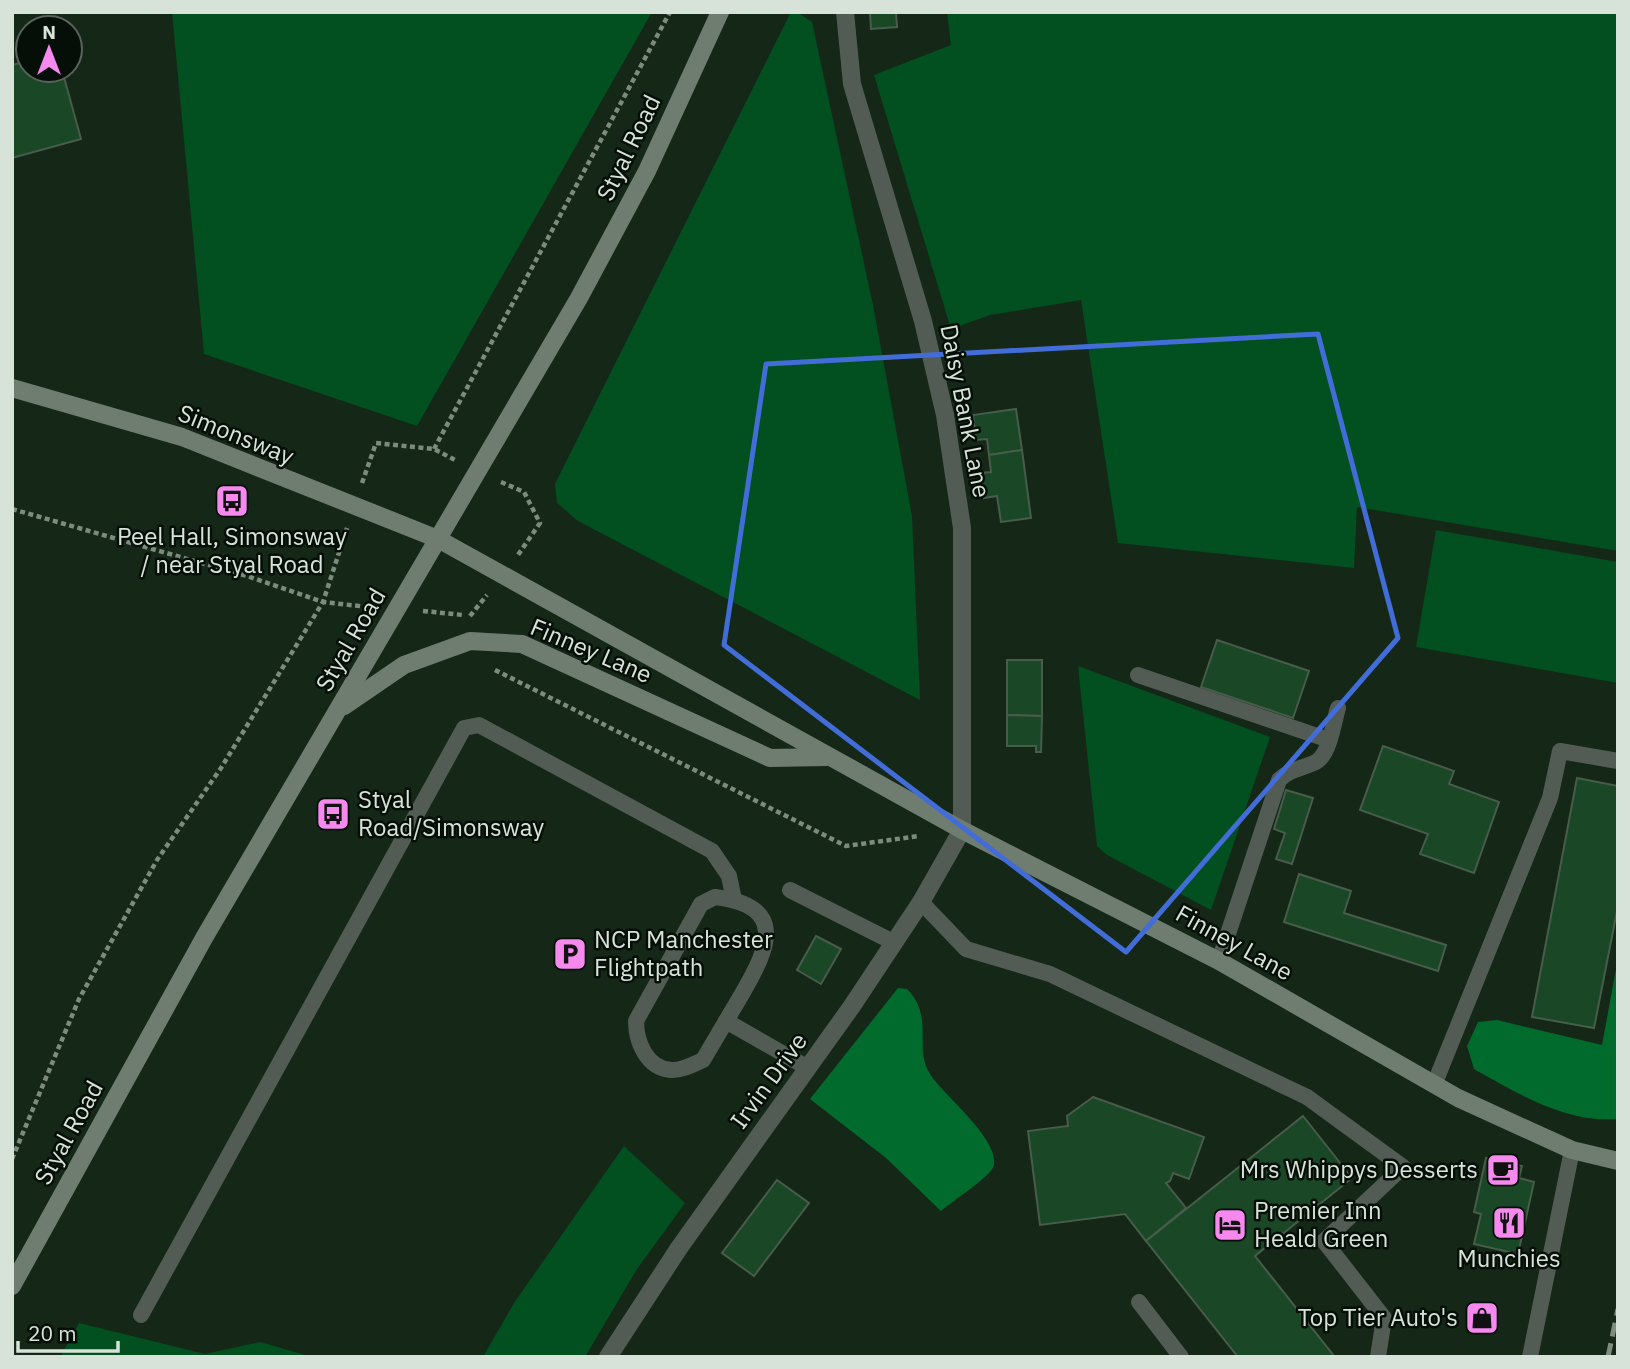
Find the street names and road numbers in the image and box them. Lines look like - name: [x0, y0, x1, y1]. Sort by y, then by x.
- street label: Styal Road: [589, 89, 668, 206]
- street label: Daisy Bank Lane: [933, 321, 998, 500]
- street label: Simonsway: [174, 396, 299, 472]
- street label: Styal Road: [308, 582, 393, 697]
- street label: Finney Lane: [526, 610, 657, 690]
- street label: Finney Lane: [1170, 897, 1299, 987]
- street label: Irvin Drive: [722, 1026, 814, 1135]
- street label: Styal Road: [26, 1075, 110, 1190]

